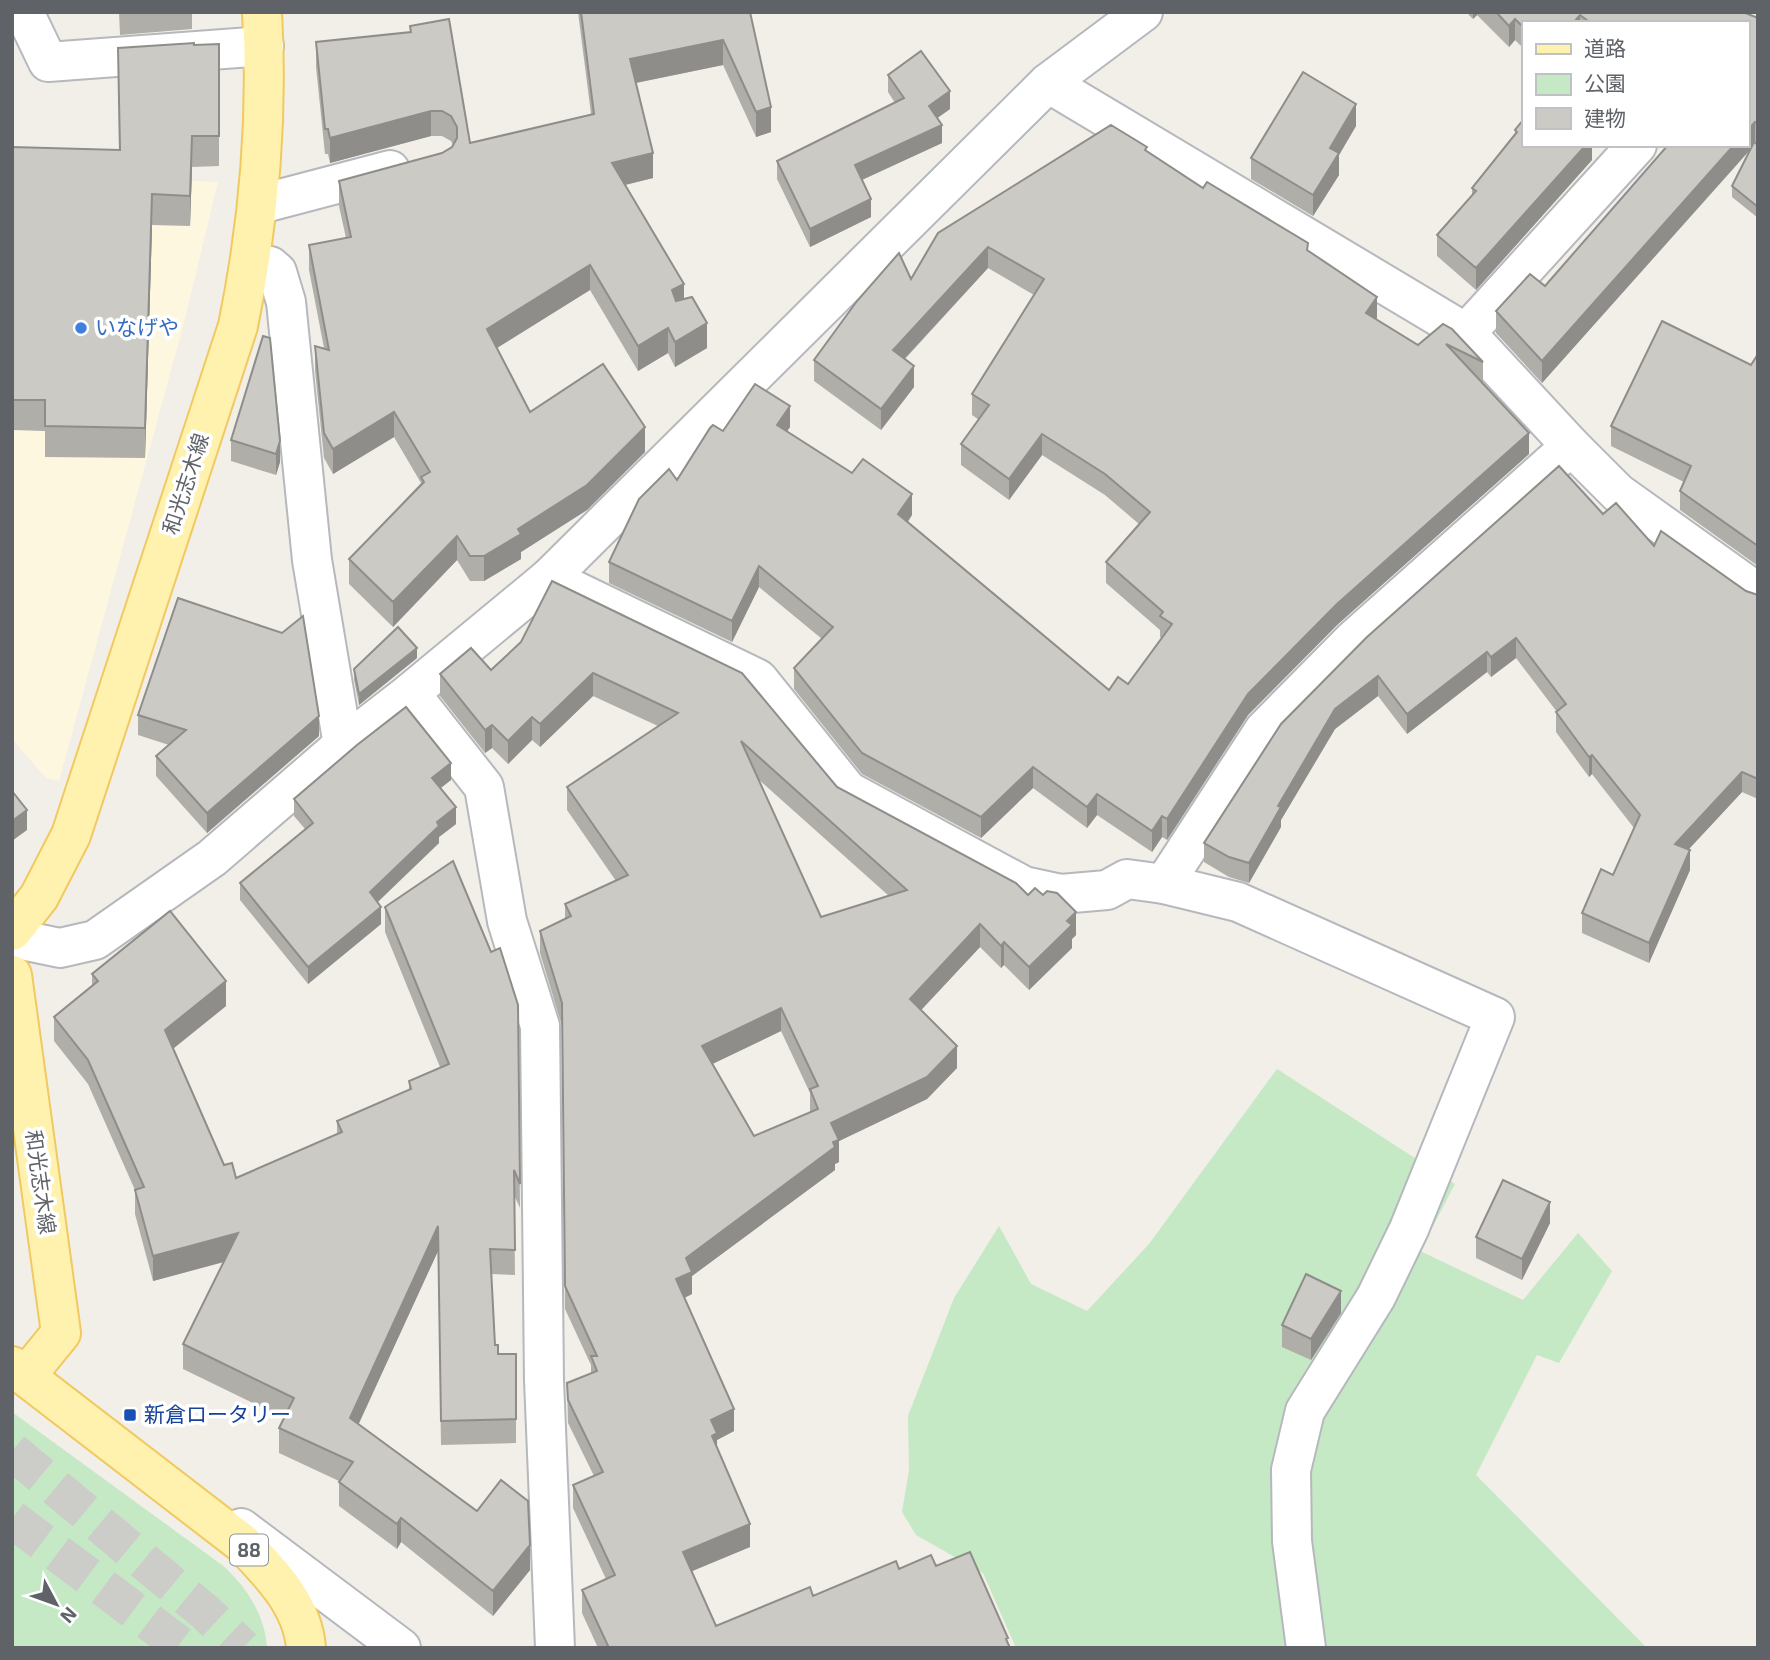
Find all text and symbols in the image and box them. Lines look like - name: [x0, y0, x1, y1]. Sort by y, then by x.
- legend: [1522, 21, 1749, 147]
- text: 道路: [1584, 35, 1626, 60]
- text: 公園: [1584, 70, 1626, 95]
- text: 建物: [1584, 105, 1626, 130]
- place label: いなげや: [95, 314, 179, 339]
- marker: いなげや: [73, 320, 89, 336]
- street label: 和光志木線: [156, 430, 213, 537]
- street label: 和光志木線: [22, 1128, 61, 1236]
- place label: 新倉ロータリー: [144, 1401, 291, 1426]
- marker: 新倉ロータリー: [122, 1407, 138, 1423]
- road number: 88: [230, 1534, 268, 1566]
- north arrow: [21, 1569, 91, 1639]
- text: N: [56, 1603, 82, 1628]

